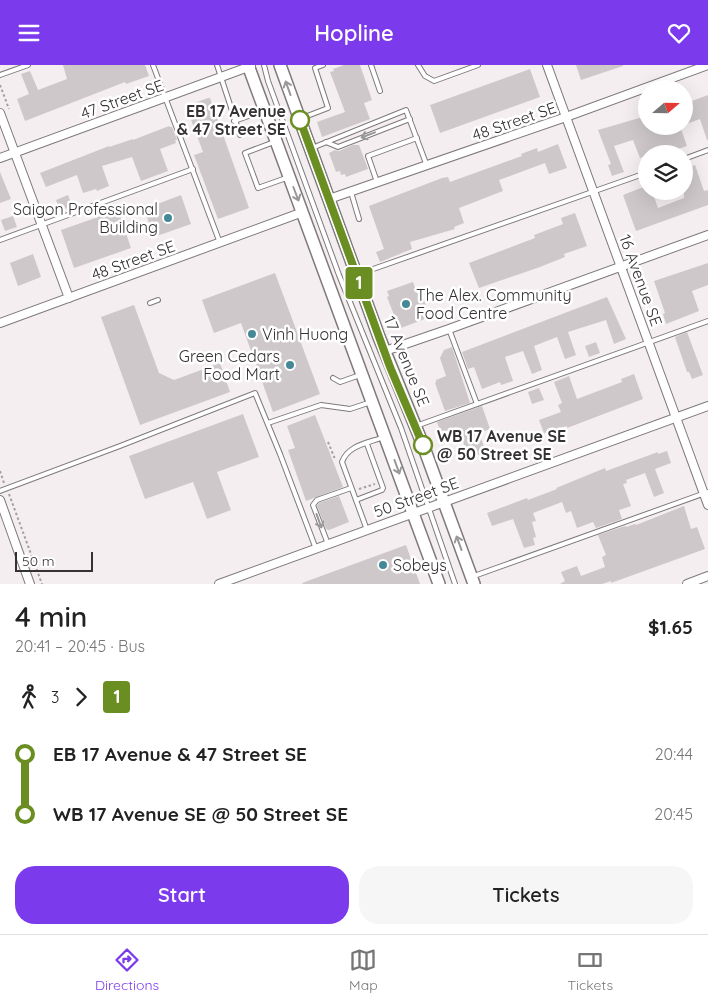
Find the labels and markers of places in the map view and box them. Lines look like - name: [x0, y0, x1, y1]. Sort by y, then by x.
- place label: EB 17 Avenue & 47 Street SE: [177, 101, 286, 139]
- marker: EB 17 Avenue & 47 Street SE: [290, 110, 310, 130]
- place label: Saigon Professional Building: [13, 199, 158, 237]
- marker: Saigon Professional Building: [162, 212, 174, 224]
- place label: The Alex. Community Food Centre: [416, 285, 572, 323]
- marker: The Alex. Community Food Centre: [400, 298, 412, 310]
- place label: Vinh Huong: [262, 324, 348, 344]
- marker: Vinh Huong: [246, 328, 258, 340]
- place label: Green Cedars Food Mart: [179, 346, 280, 384]
- marker: Green Cedars Food Mart: [284, 359, 296, 371]
- place label: WB 17 Avenue SE @ 50 Street SE: [437, 426, 566, 464]
- marker: WB 17 Avenue SE @ 50 Street SE: [413, 435, 433, 455]
- place label: Sobeys: [393, 555, 447, 575]
- marker: Sobeys: [377, 559, 389, 571]

